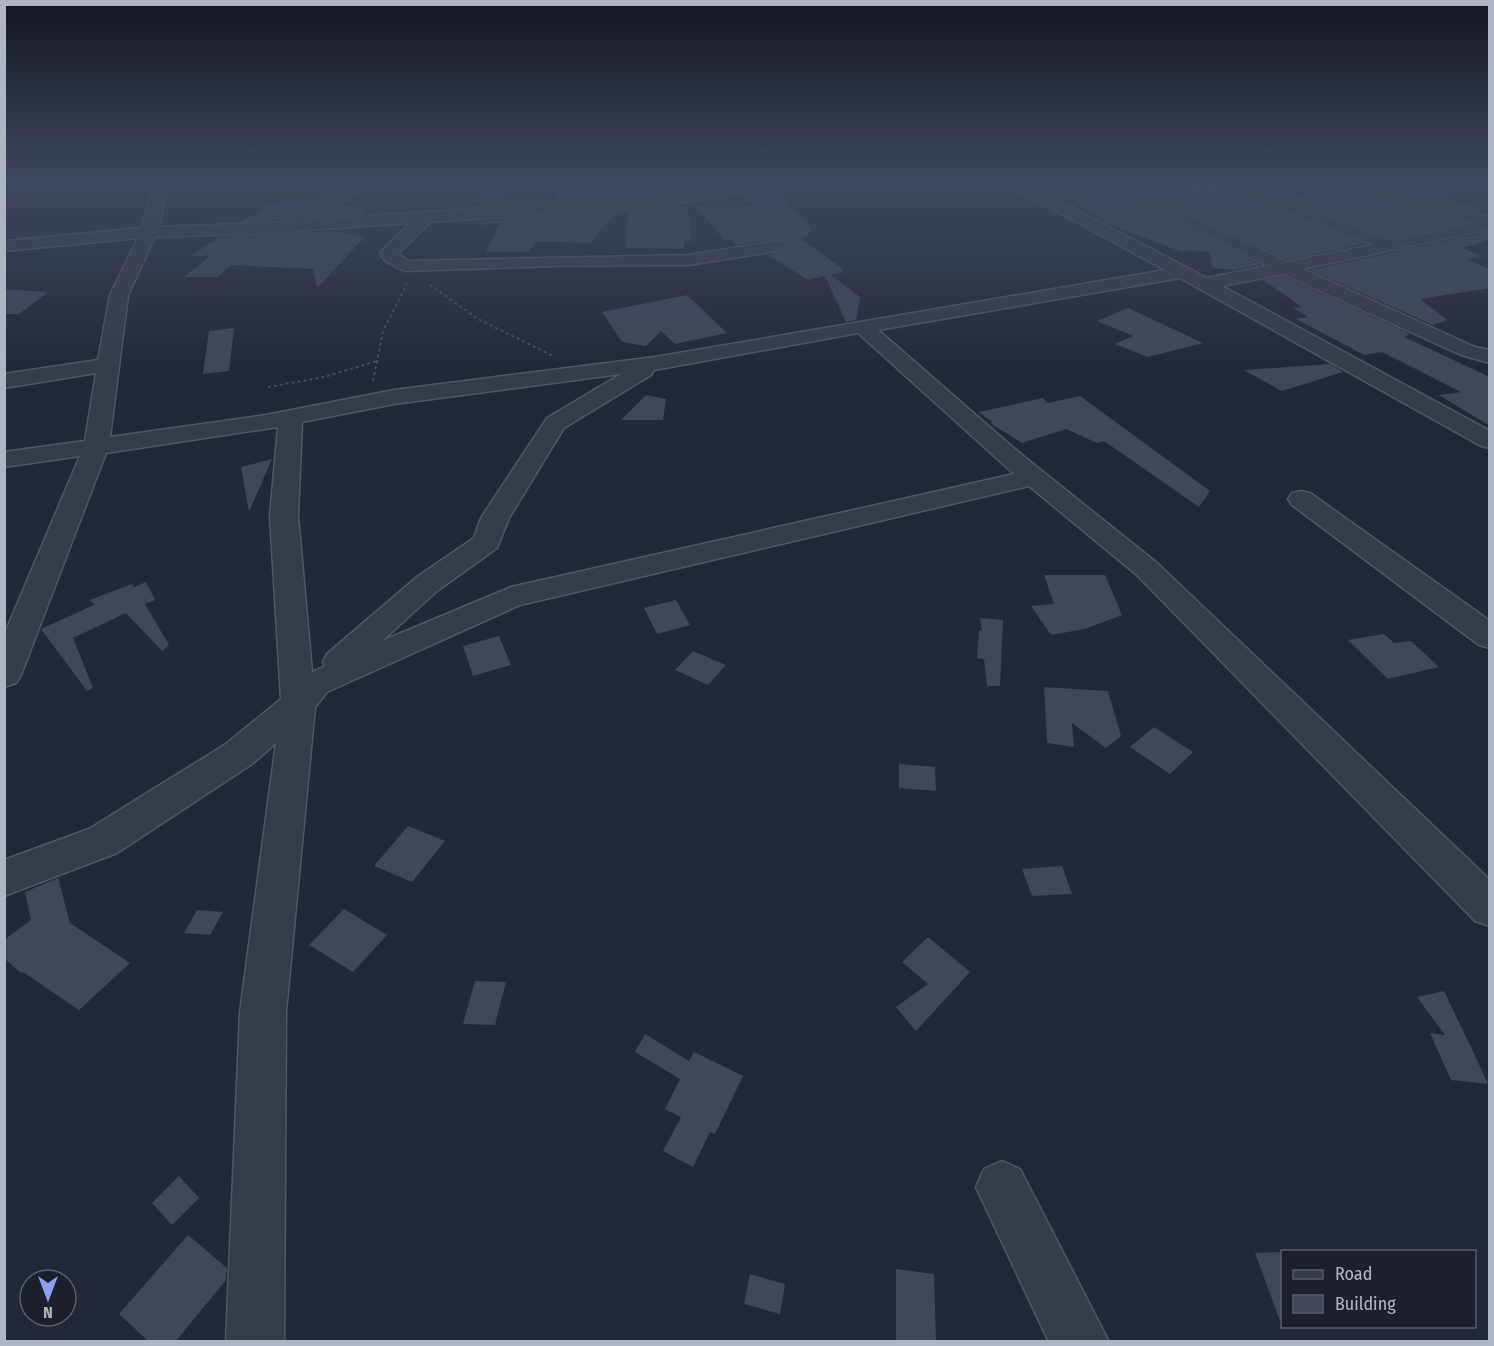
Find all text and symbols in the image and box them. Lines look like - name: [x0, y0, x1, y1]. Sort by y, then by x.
- legend: [1281, 1250, 1476, 1328]
- text: Road: [1335, 1263, 1372, 1285]
- north arrow: [18, 1268, 78, 1328]
- text: Building: [1335, 1293, 1396, 1315]
- text: N: [43, 1303, 53, 1322]

